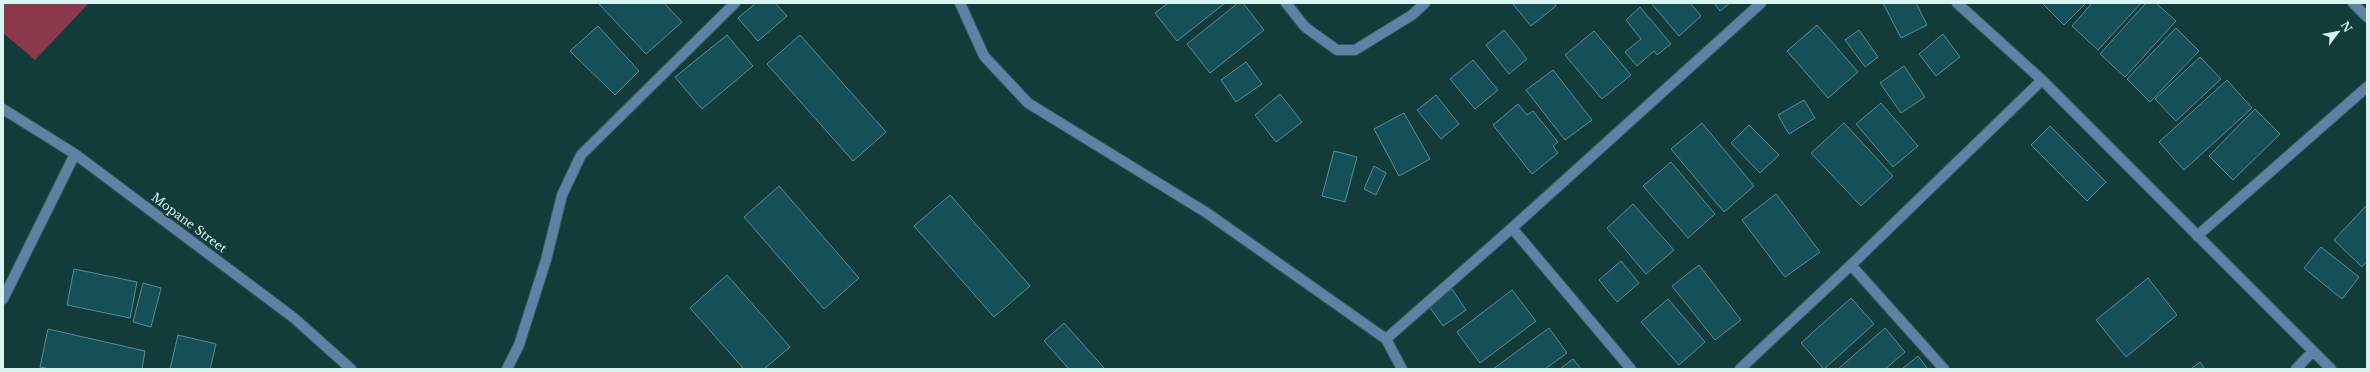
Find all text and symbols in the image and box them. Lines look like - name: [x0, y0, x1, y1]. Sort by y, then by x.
- north arrow: [2318, 12, 2358, 52]
- text: N: [2338, 19, 2356, 35]
- street label: Mopane Street: [149, 190, 230, 256]

